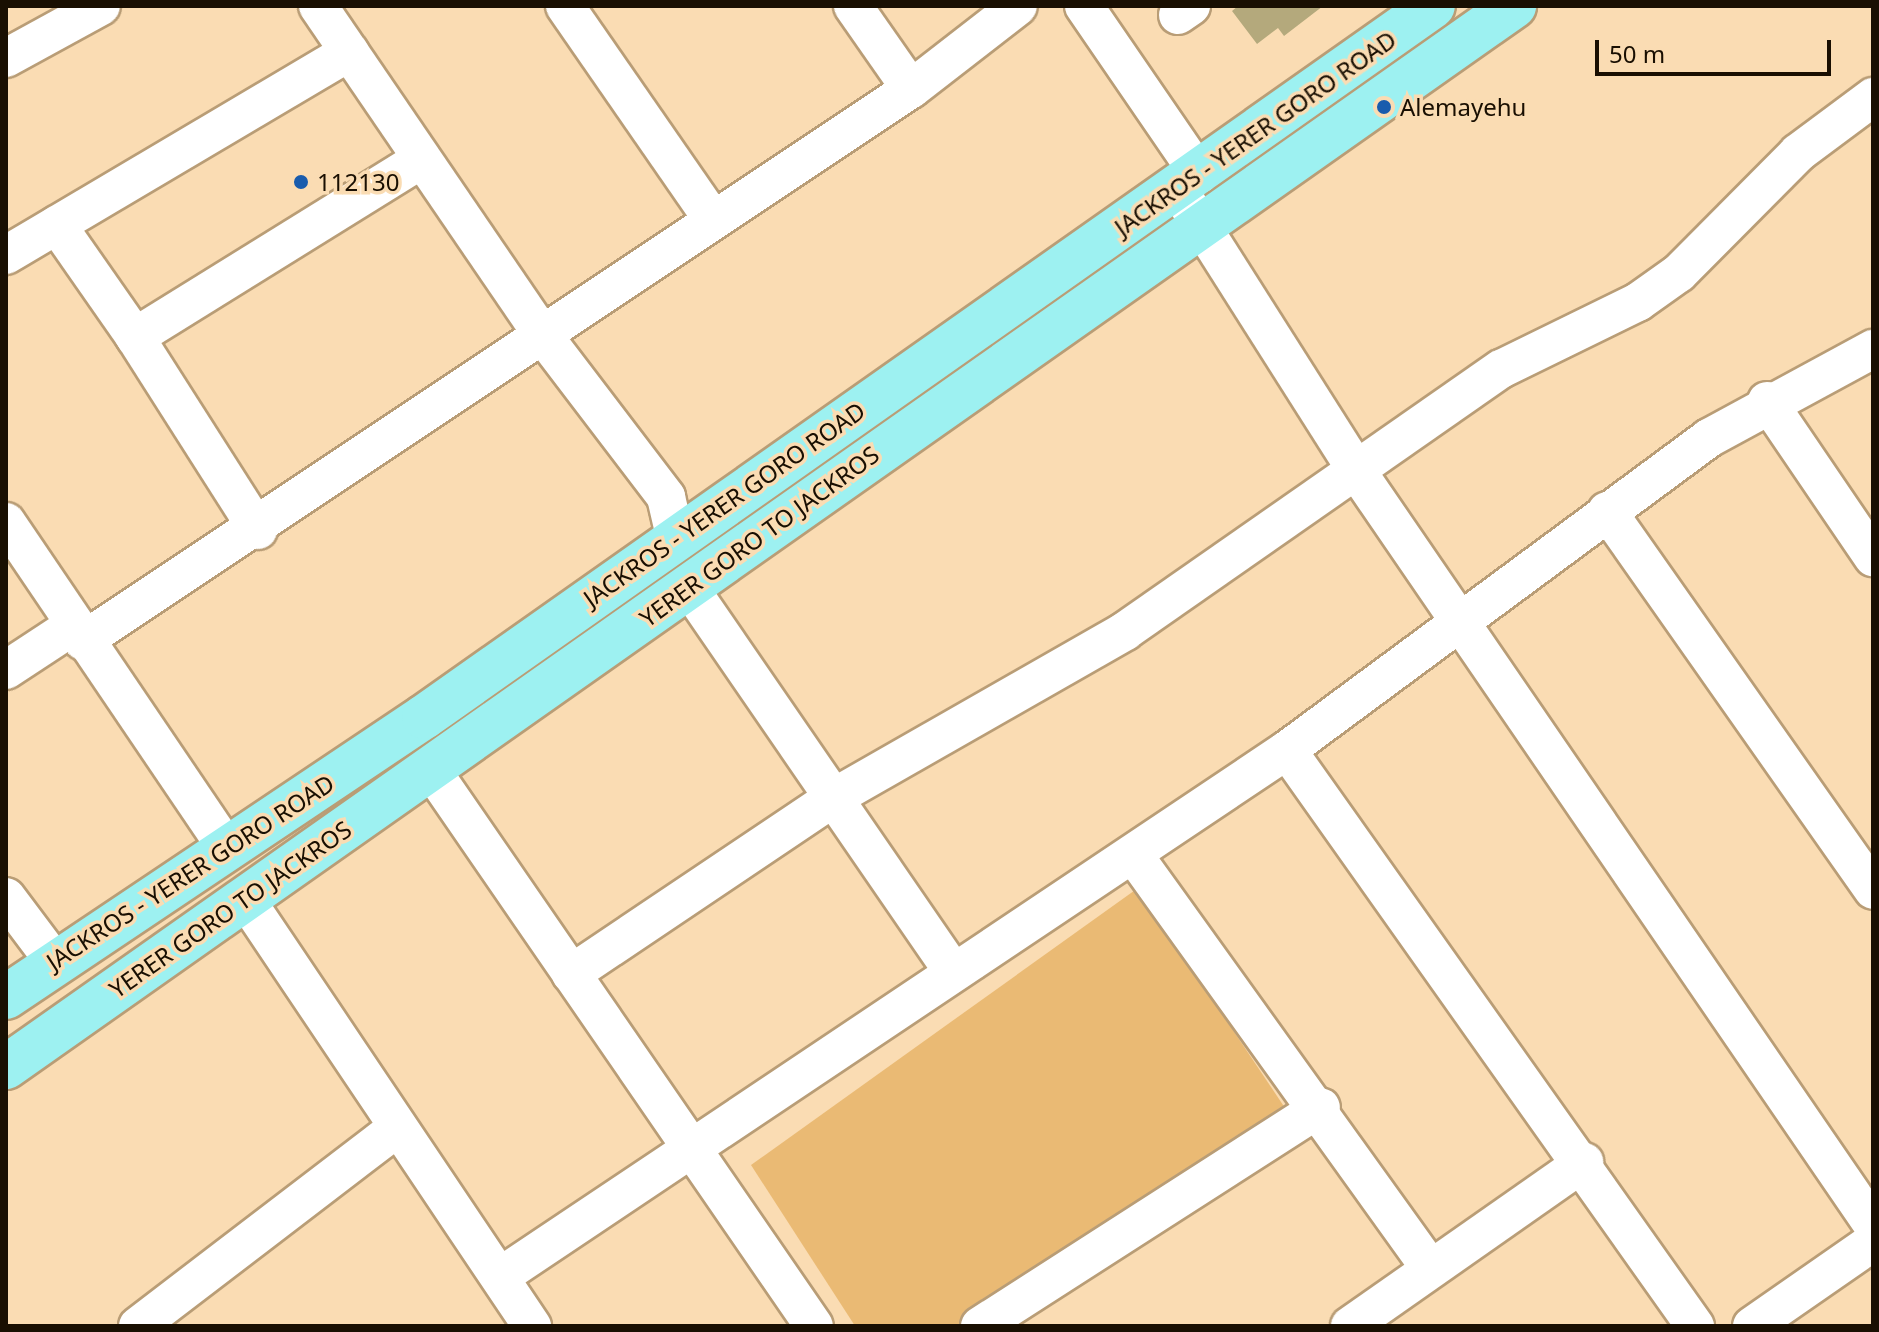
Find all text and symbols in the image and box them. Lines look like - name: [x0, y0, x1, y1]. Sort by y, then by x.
- scale bar: [1599, 24, 1835, 74]
- street label: JACKROS - YERER GORO ROAD: [1109, 25, 1401, 241]
- text: 50 m: [1609, 37, 1665, 70]
- place label: Alemayehu: [1400, 93, 1526, 121]
- marker: Alemayehu: [1375, 98, 1393, 116]
- place label: 112130: [317, 168, 399, 196]
- marker: 112130: [292, 173, 310, 191]
- street label: JACKROS - YERER GORO ROAD: [578, 396, 870, 612]
- street label: YERER GORO TO JACKROS: [634, 440, 884, 632]
- street label: JACKROS - YERER GORO ROAD: [41, 768, 339, 976]
- street label: YERER GORO TO JACKROS: [104, 814, 356, 1004]

